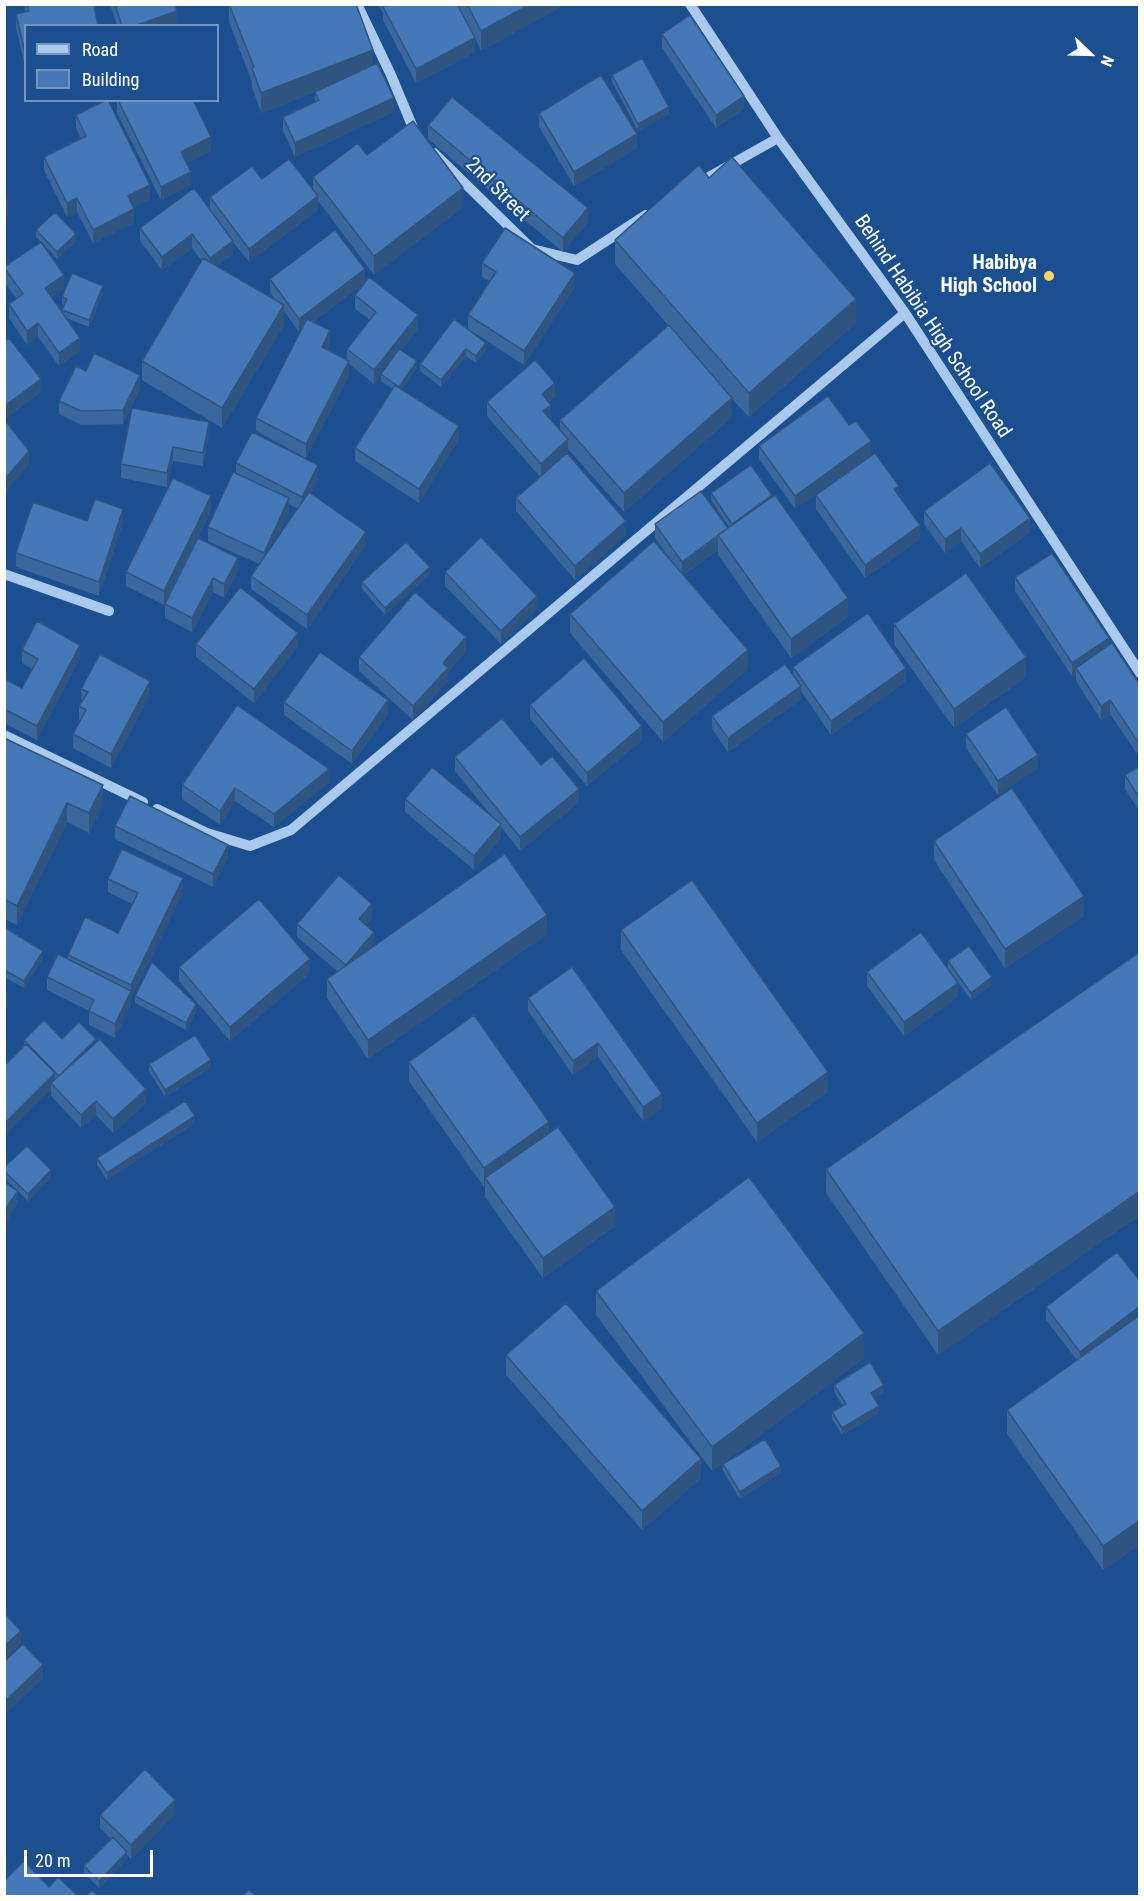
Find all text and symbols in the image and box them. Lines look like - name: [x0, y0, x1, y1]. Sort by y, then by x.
- legend: [24, 24, 219, 102]
- north arrow: [1060, 24, 1120, 84]
- text: Road: [82, 39, 118, 60]
- text: N: [1096, 53, 1118, 69]
- text: Building: [82, 69, 139, 90]
- street label: 2nd Street: [460, 153, 534, 227]
- street label: Behind Habibia High School Road: [848, 211, 1016, 443]
- place label: Habibya High School: [940, 252, 1037, 299]
- marker: Habibya High School: [1042, 269, 1056, 283]
- scale bar: [27, 1838, 156, 1876]
- text: 20 m: [35, 1850, 70, 1871]

